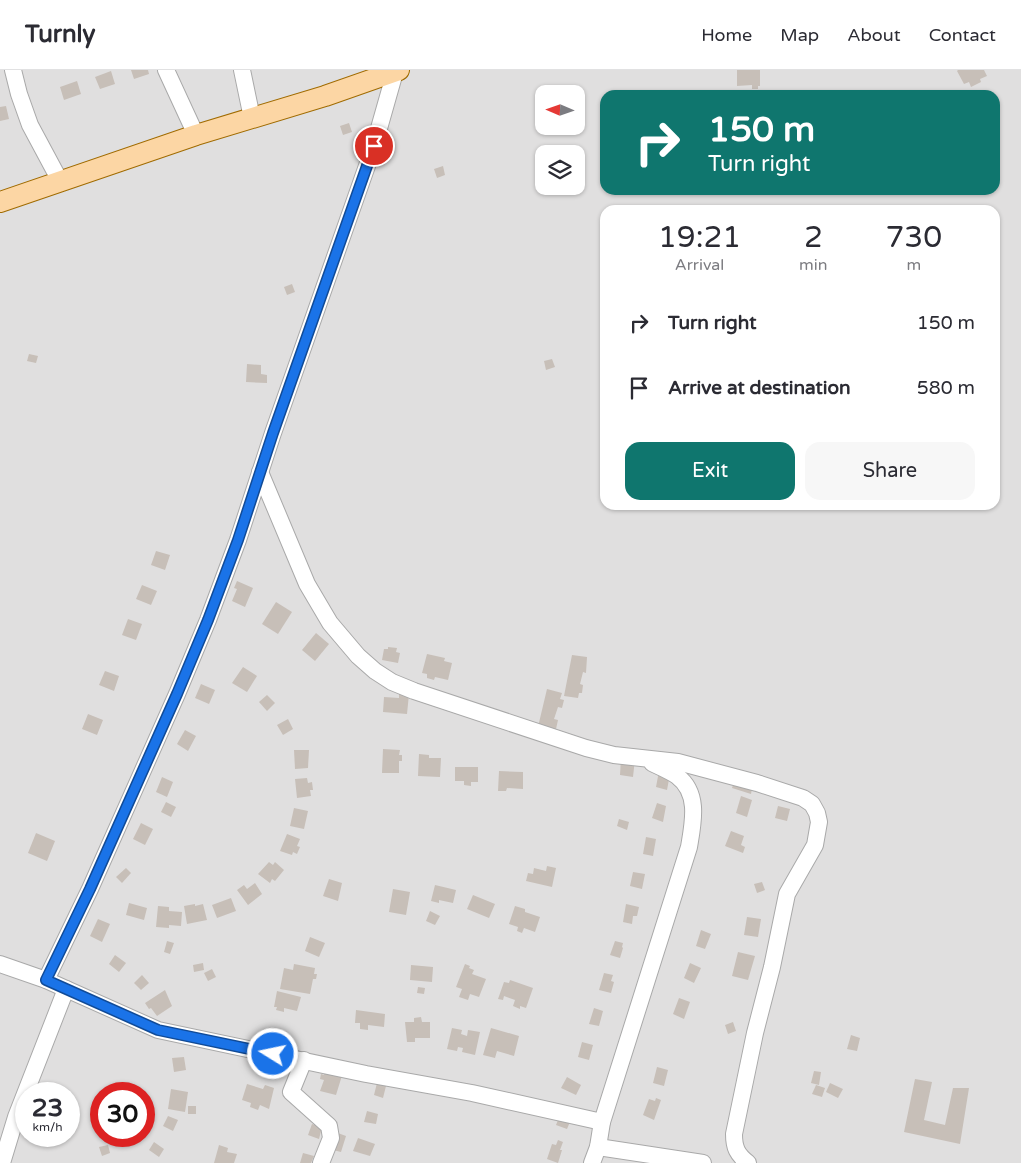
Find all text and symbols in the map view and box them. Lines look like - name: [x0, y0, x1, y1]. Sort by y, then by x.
- text: Turnly: [25, 20, 95, 49]
- text: Home: [701, 24, 752, 46]
- text: Map: [780, 24, 819, 46]
- text: About: [847, 24, 901, 46]
- text: Contact: [929, 24, 996, 46]
- north arrow: [535, 85, 585, 135]
- map controls: [535, 85, 585, 195]
- text: 150 m: [708, 109, 815, 151]
- icon: right: [625, 110, 690, 175]
- pin: [353, 125, 395, 167]
- icon: arrive: [360, 132, 388, 160]
- button: layers: [535, 145, 585, 195]
- text: Turn right: [708, 151, 810, 177]
- text: 19:21: [658, 219, 741, 256]
- text: 2: [804, 219, 823, 256]
- text: 730: [886, 219, 942, 256]
- text: Arrival: [675, 255, 724, 275]
- text: min: [799, 255, 828, 275]
- text: m: [906, 255, 921, 275]
- icon: right: [625, 309, 653, 337]
- text: Turn right: [668, 312, 756, 334]
- text: 150 m: [917, 312, 975, 334]
- icon: arrive: [625, 374, 653, 402]
- text: Arrive at destination: [668, 377, 851, 399]
- text: 580 m: [917, 377, 975, 399]
- button: Exit: [625, 442, 795, 500]
- button: Share: [805, 442, 975, 500]
- position arrow: [246, 1027, 298, 1079]
- speed limit sign: 30: [90, 1082, 155, 1147]
- text: 23: [32, 1093, 63, 1123]
- text: km/h: [32, 1120, 63, 1134]

